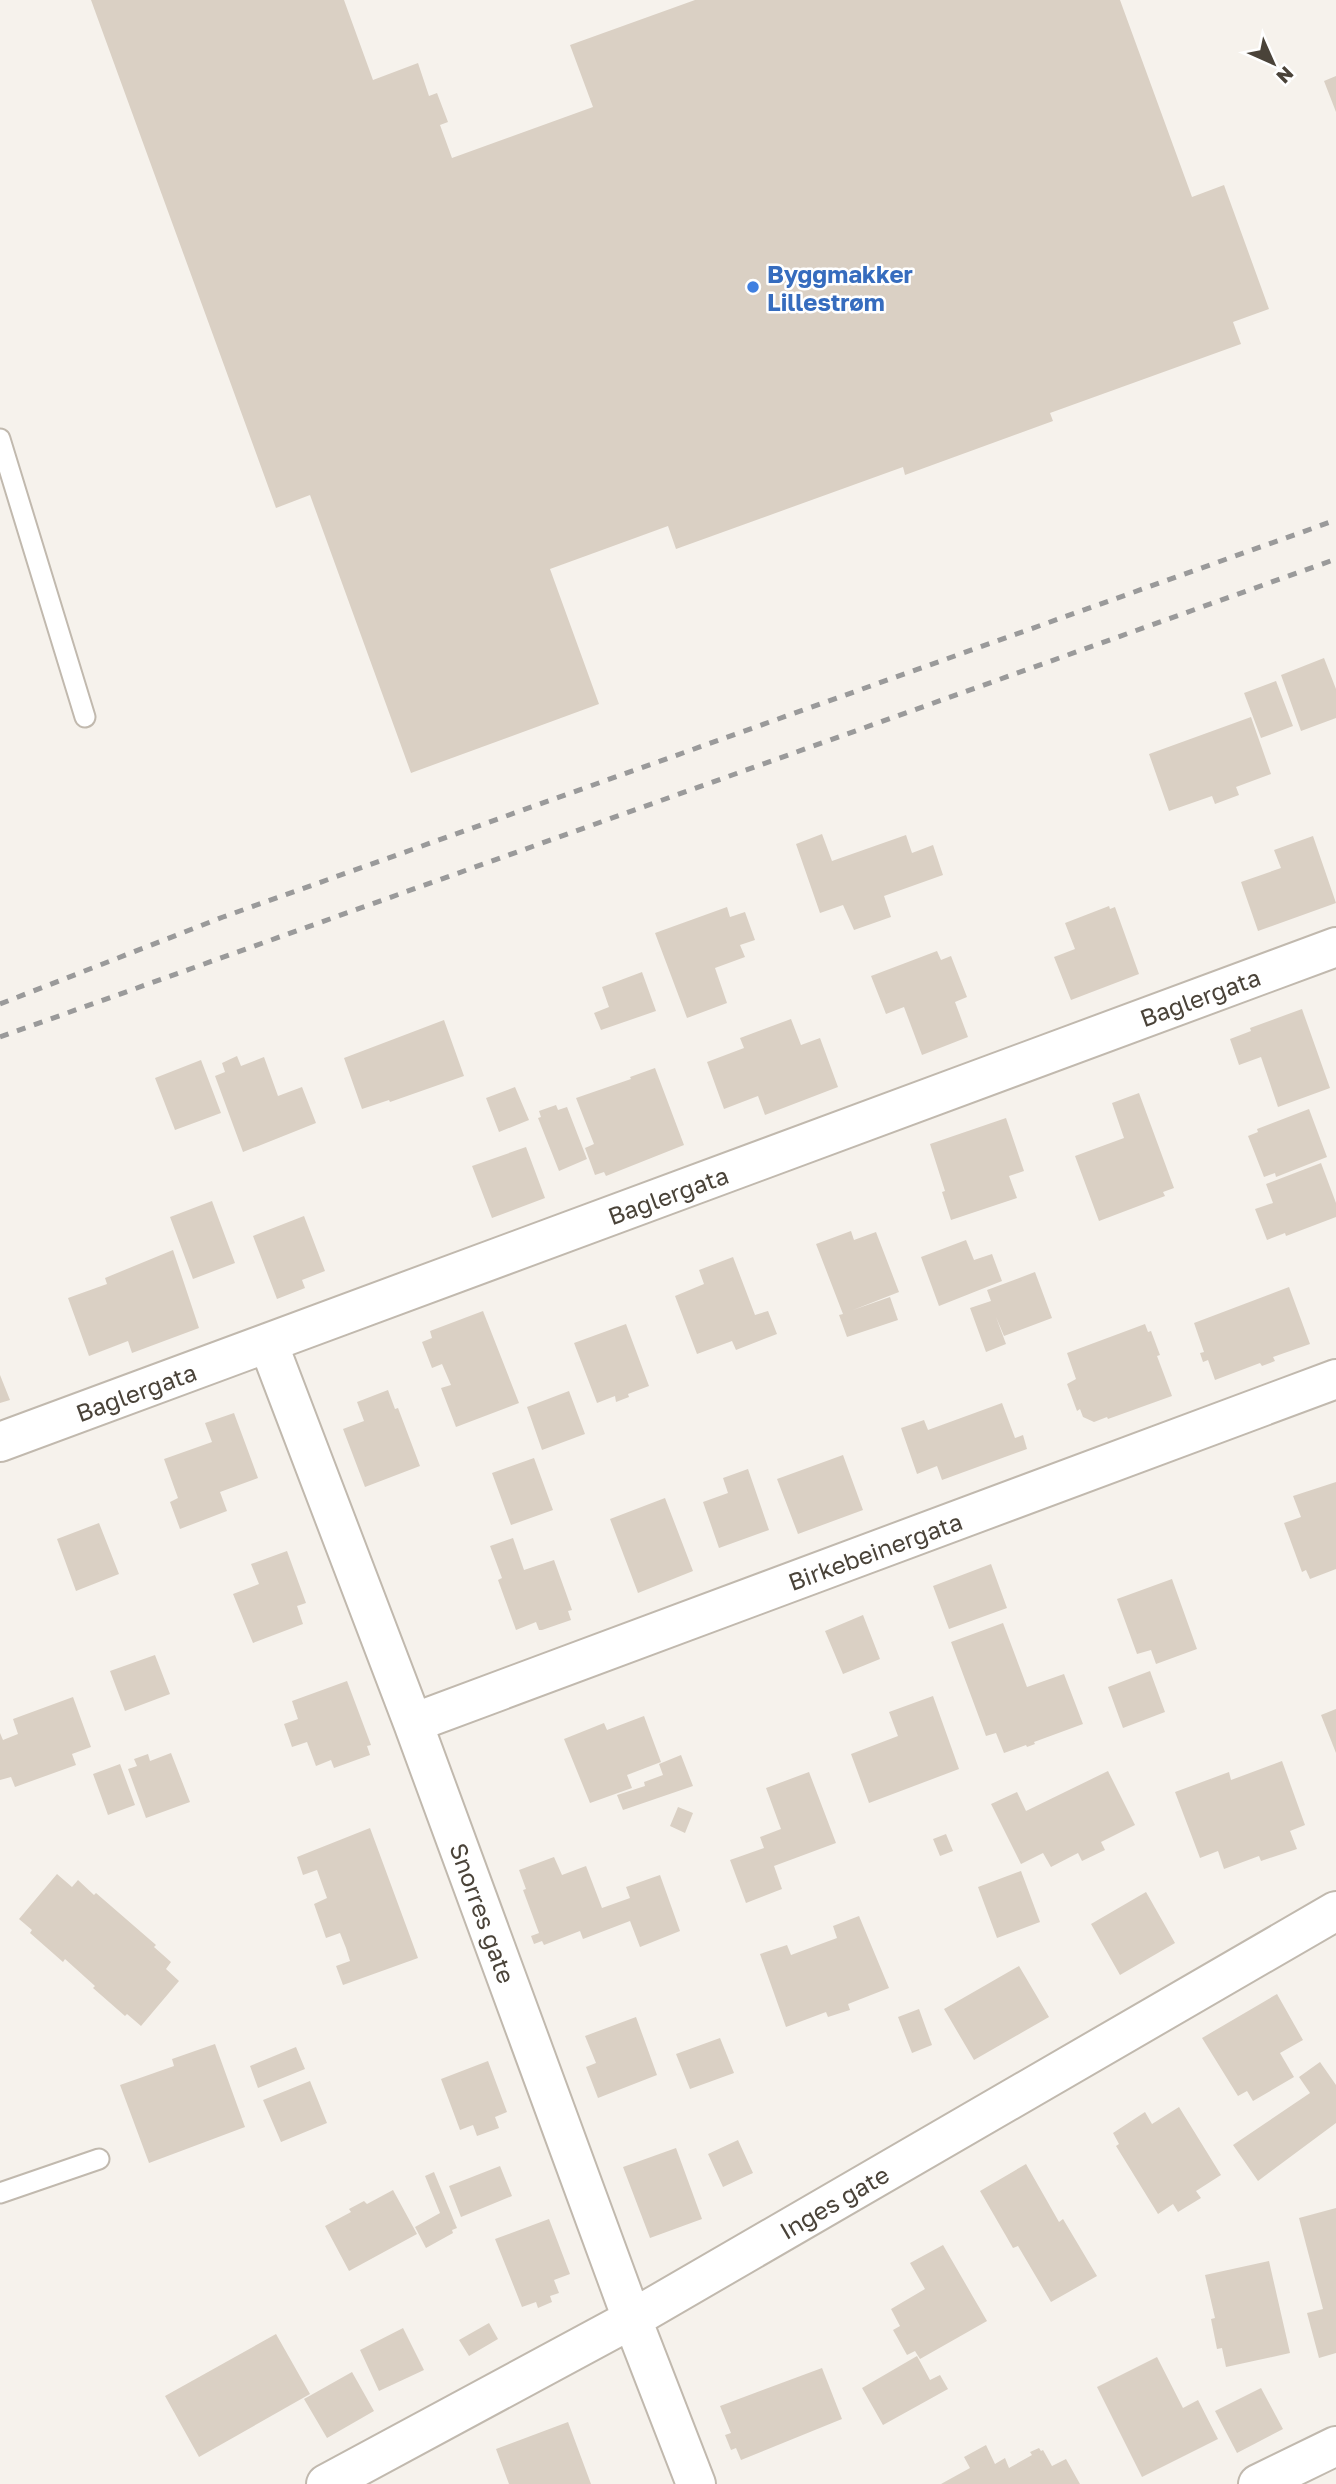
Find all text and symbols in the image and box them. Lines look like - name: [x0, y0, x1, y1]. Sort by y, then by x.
- north arrow: [1238, 28, 1308, 98]
- text: N: [1272, 62, 1299, 89]
- place label: Byggmakker Lillestrøm: [767, 259, 913, 316]
- marker: Byggmakker Lillestrøm: [745, 279, 761, 295]
- street label: Baglergata: [1136, 962, 1264, 1032]
- street label: Baglergata: [604, 1160, 732, 1230]
- street label: Baglergata: [72, 1357, 200, 1427]
- street label: Birkebeinergata: [784, 1506, 966, 1596]
- street label: Snorres gate: [444, 1839, 522, 1987]
- street label: Inges gate: [774, 2159, 894, 2245]

